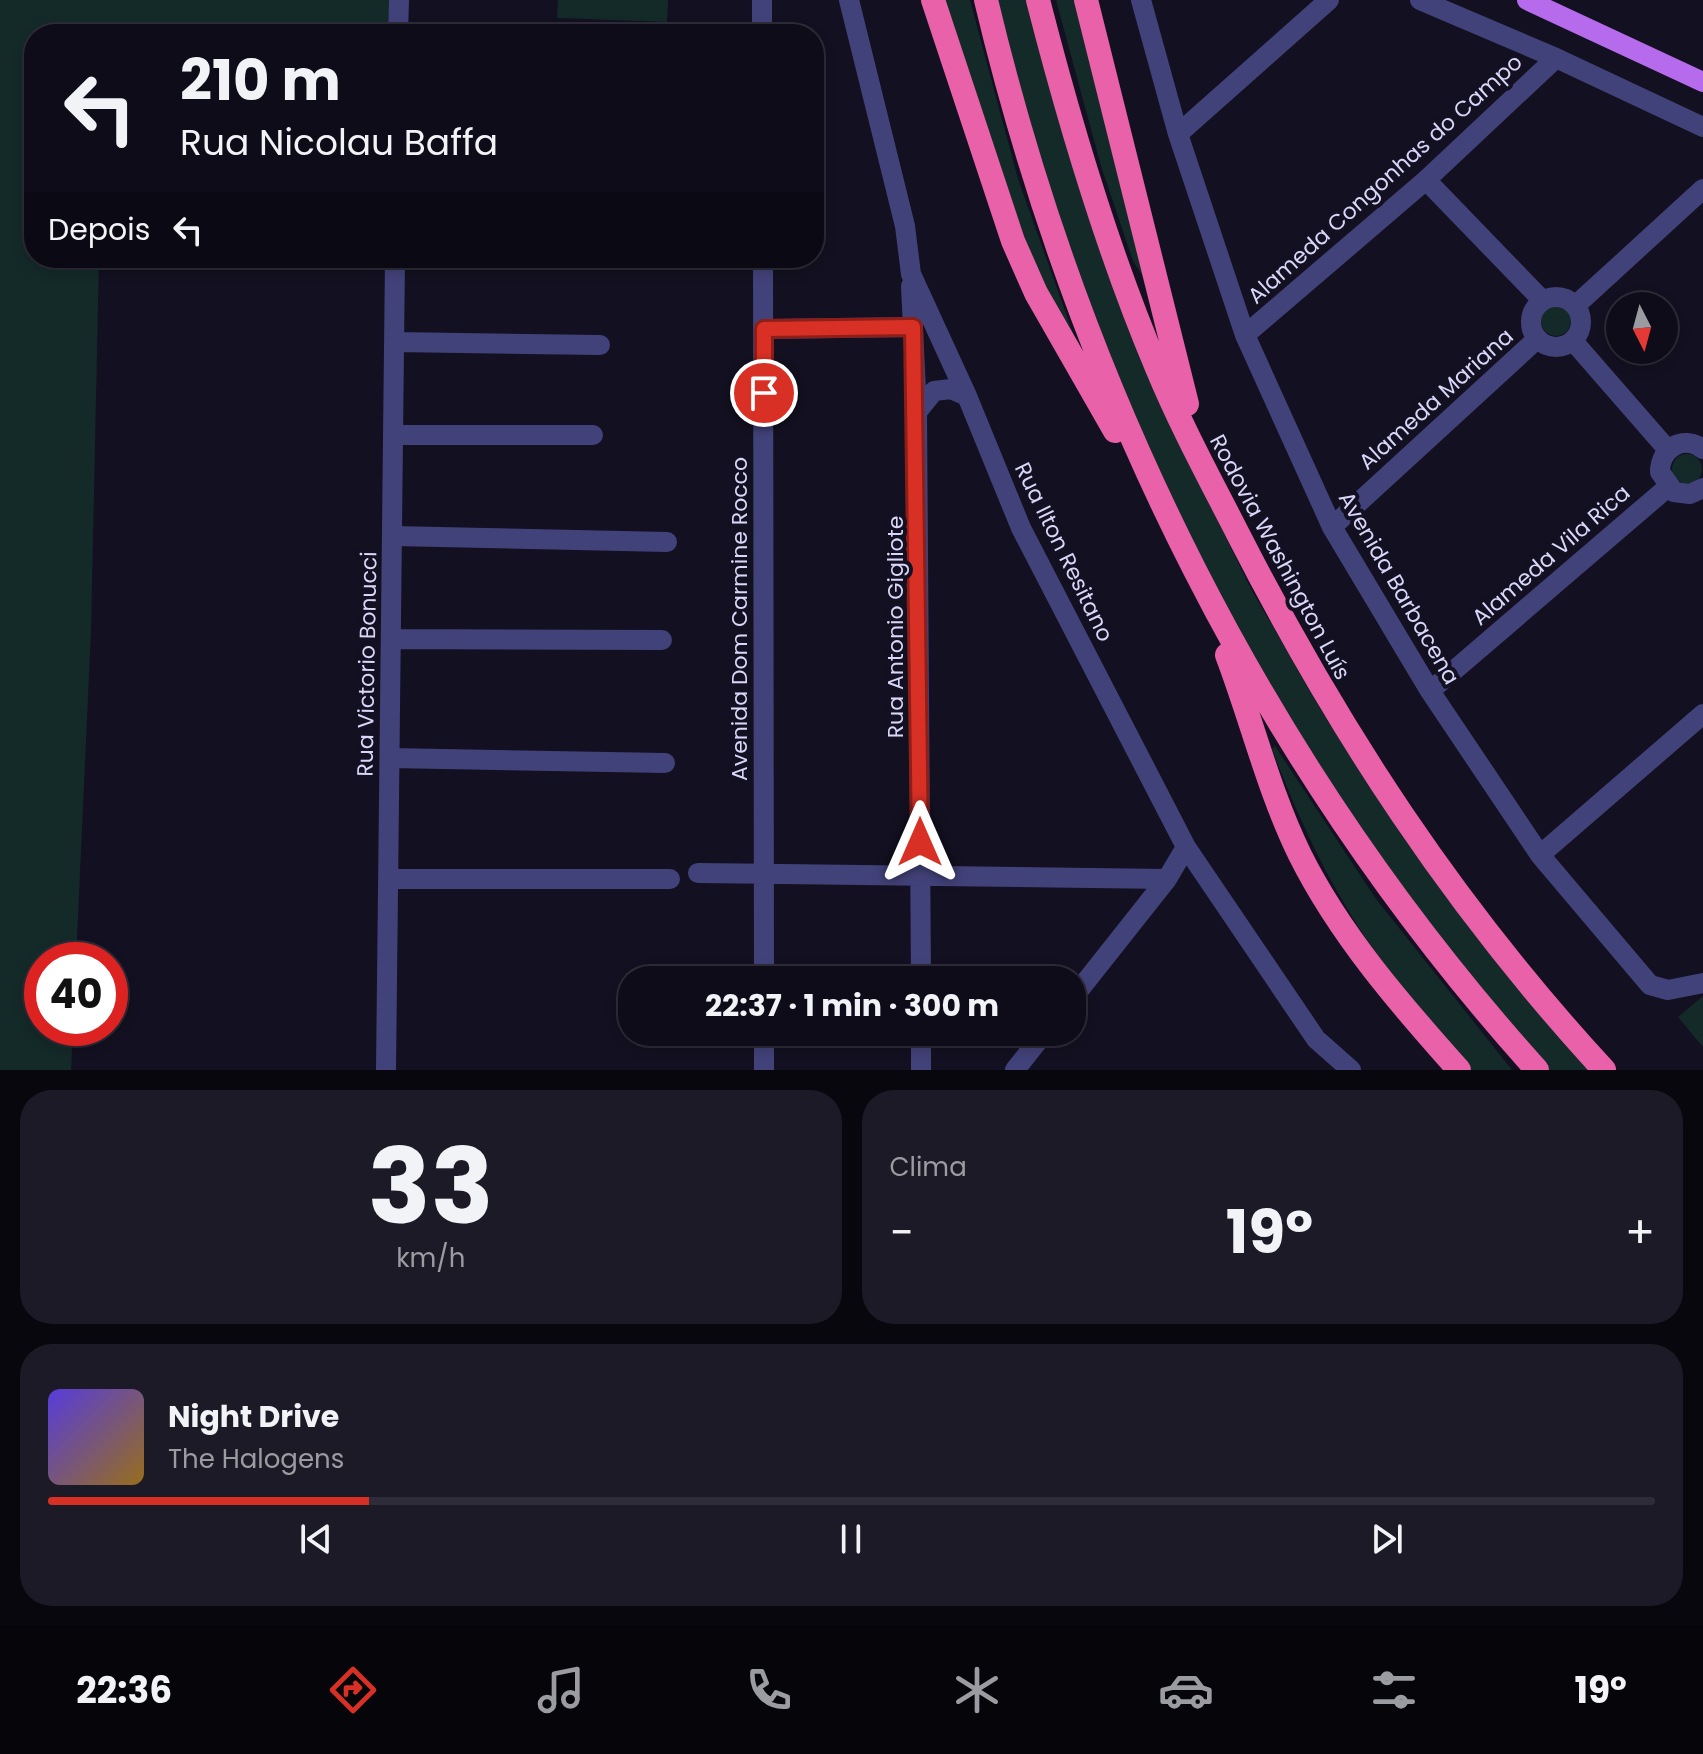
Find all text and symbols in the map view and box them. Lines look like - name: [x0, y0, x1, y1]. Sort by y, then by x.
- text: 210 m: [180, 41, 341, 120]
- street label: Alameda Congonhas do Campo: [1241, 47, 1529, 311]
- icon: left: [48, 56, 152, 160]
- text: Rua Nicolau Baffa: [180, 117, 498, 168]
- text: Depois: [48, 208, 150, 251]
- icon: left: [166, 208, 210, 252]
- north arrow: [1606, 292, 1678, 364]
- map controls: [1606, 292, 1678, 364]
- street label: Alameda Mariana: [1352, 321, 1520, 477]
- pin: [730, 359, 798, 427]
- icon: arrive: [742, 371, 786, 415]
- street label: Rodovia Washington Luís: [1202, 429, 1358, 685]
- street label: Avenida Dom Carmine Rocco: [724, 457, 755, 781]
- street label: Rua Ilton Resitano: [1007, 457, 1121, 647]
- street label: Alameda Vila Rica: [1465, 478, 1637, 632]
- street label: Avenida Barbacena: [1331, 486, 1467, 690]
- street label: Rua Antonio Gigliote: [880, 516, 911, 738]
- street label: Rua Victorio Bonucci: [350, 551, 384, 777]
- position arrow: [878, 800, 962, 884]
- speed limit sign: 40: [24, 942, 128, 1046]
- text: 22:37 · 1 min · 300 m: [705, 984, 999, 1027]
- text: 33: [368, 1114, 494, 1259]
- text: Clima: [890, 1149, 967, 1185]
- text: 19°: [1226, 1190, 1313, 1274]
- text: −: [890, 1202, 914, 1263]
- text: +: [1625, 1202, 1655, 1263]
- text: km/h: [396, 1240, 465, 1276]
- text: Night Drive: [168, 1395, 339, 1438]
- text: The Halogens: [168, 1441, 344, 1477]
- icon: previous: [294, 1517, 338, 1561]
- icon: pause: [829, 1517, 873, 1561]
- icon: next: [1365, 1517, 1409, 1561]
- icon: directions: [325, 1662, 381, 1718]
- icon: music: [533, 1662, 589, 1718]
- icon: phone: [741, 1662, 797, 1718]
- icon: climate: [949, 1662, 1005, 1718]
- icon: car: [1158, 1662, 1214, 1718]
- icon: filters: [1366, 1662, 1422, 1718]
- text: 22:36: [76, 1665, 172, 1716]
- text: 19°: [1574, 1665, 1627, 1716]

